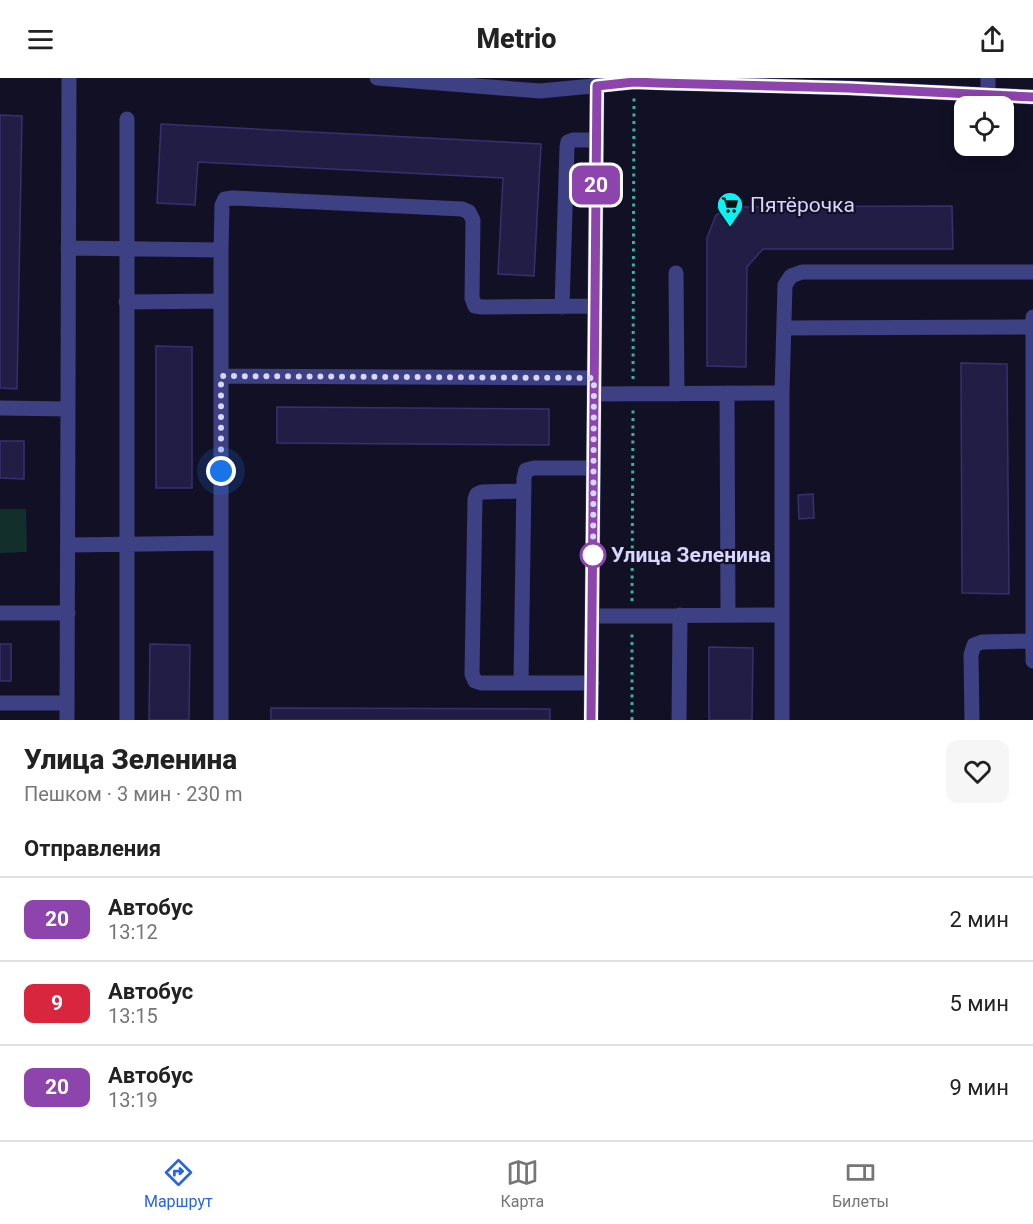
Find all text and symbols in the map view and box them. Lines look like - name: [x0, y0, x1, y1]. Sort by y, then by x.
- icon: menu: [24, 23, 57, 56]
- text: Metrio: [476, 23, 557, 55]
- icon: share: [976, 23, 1009, 56]
- map controls: [954, 96, 1014, 156]
- button: locate: [954, 96, 1014, 156]
- line badge: 20: [569, 166, 623, 204]
- text: 20: [584, 173, 608, 197]
- supermarket icon: Пятёрочка: [715, 190, 745, 228]
- place label: Пятёрочка: [750, 193, 855, 217]
- your location: [206, 456, 236, 486]
- marker: Улица Зеленина: [580, 542, 606, 568]
- place label: Улица Зеленина: [611, 543, 771, 567]
- button: heart: [946, 740, 1009, 803]
- text: Улица Зеленина: [24, 743, 237, 776]
- text: Пешком · 3 мин · 230 m: [24, 782, 243, 806]
- text: Отправления: [24, 836, 161, 861]
- text: Автобус: [108, 895, 193, 920]
- text: 20: [45, 907, 69, 931]
- text: 2 мин: [949, 907, 1009, 932]
- text: 13:12: [108, 920, 158, 944]
- text: Автобус: [108, 979, 193, 1004]
- text: 9: [51, 991, 63, 1015]
- text: 5 мин: [949, 991, 1009, 1016]
- text: 13:15: [108, 1004, 158, 1028]
- text: Автобус: [108, 1063, 193, 1088]
- text: 20: [45, 1075, 69, 1099]
- text: 9 мин: [949, 1075, 1009, 1100]
- text: 13:19: [108, 1088, 158, 1112]
- tab: Маршрут: [144, 1156, 213, 1211]
- tab: Карта: [501, 1156, 544, 1211]
- tab: Билеты: [832, 1156, 889, 1211]

